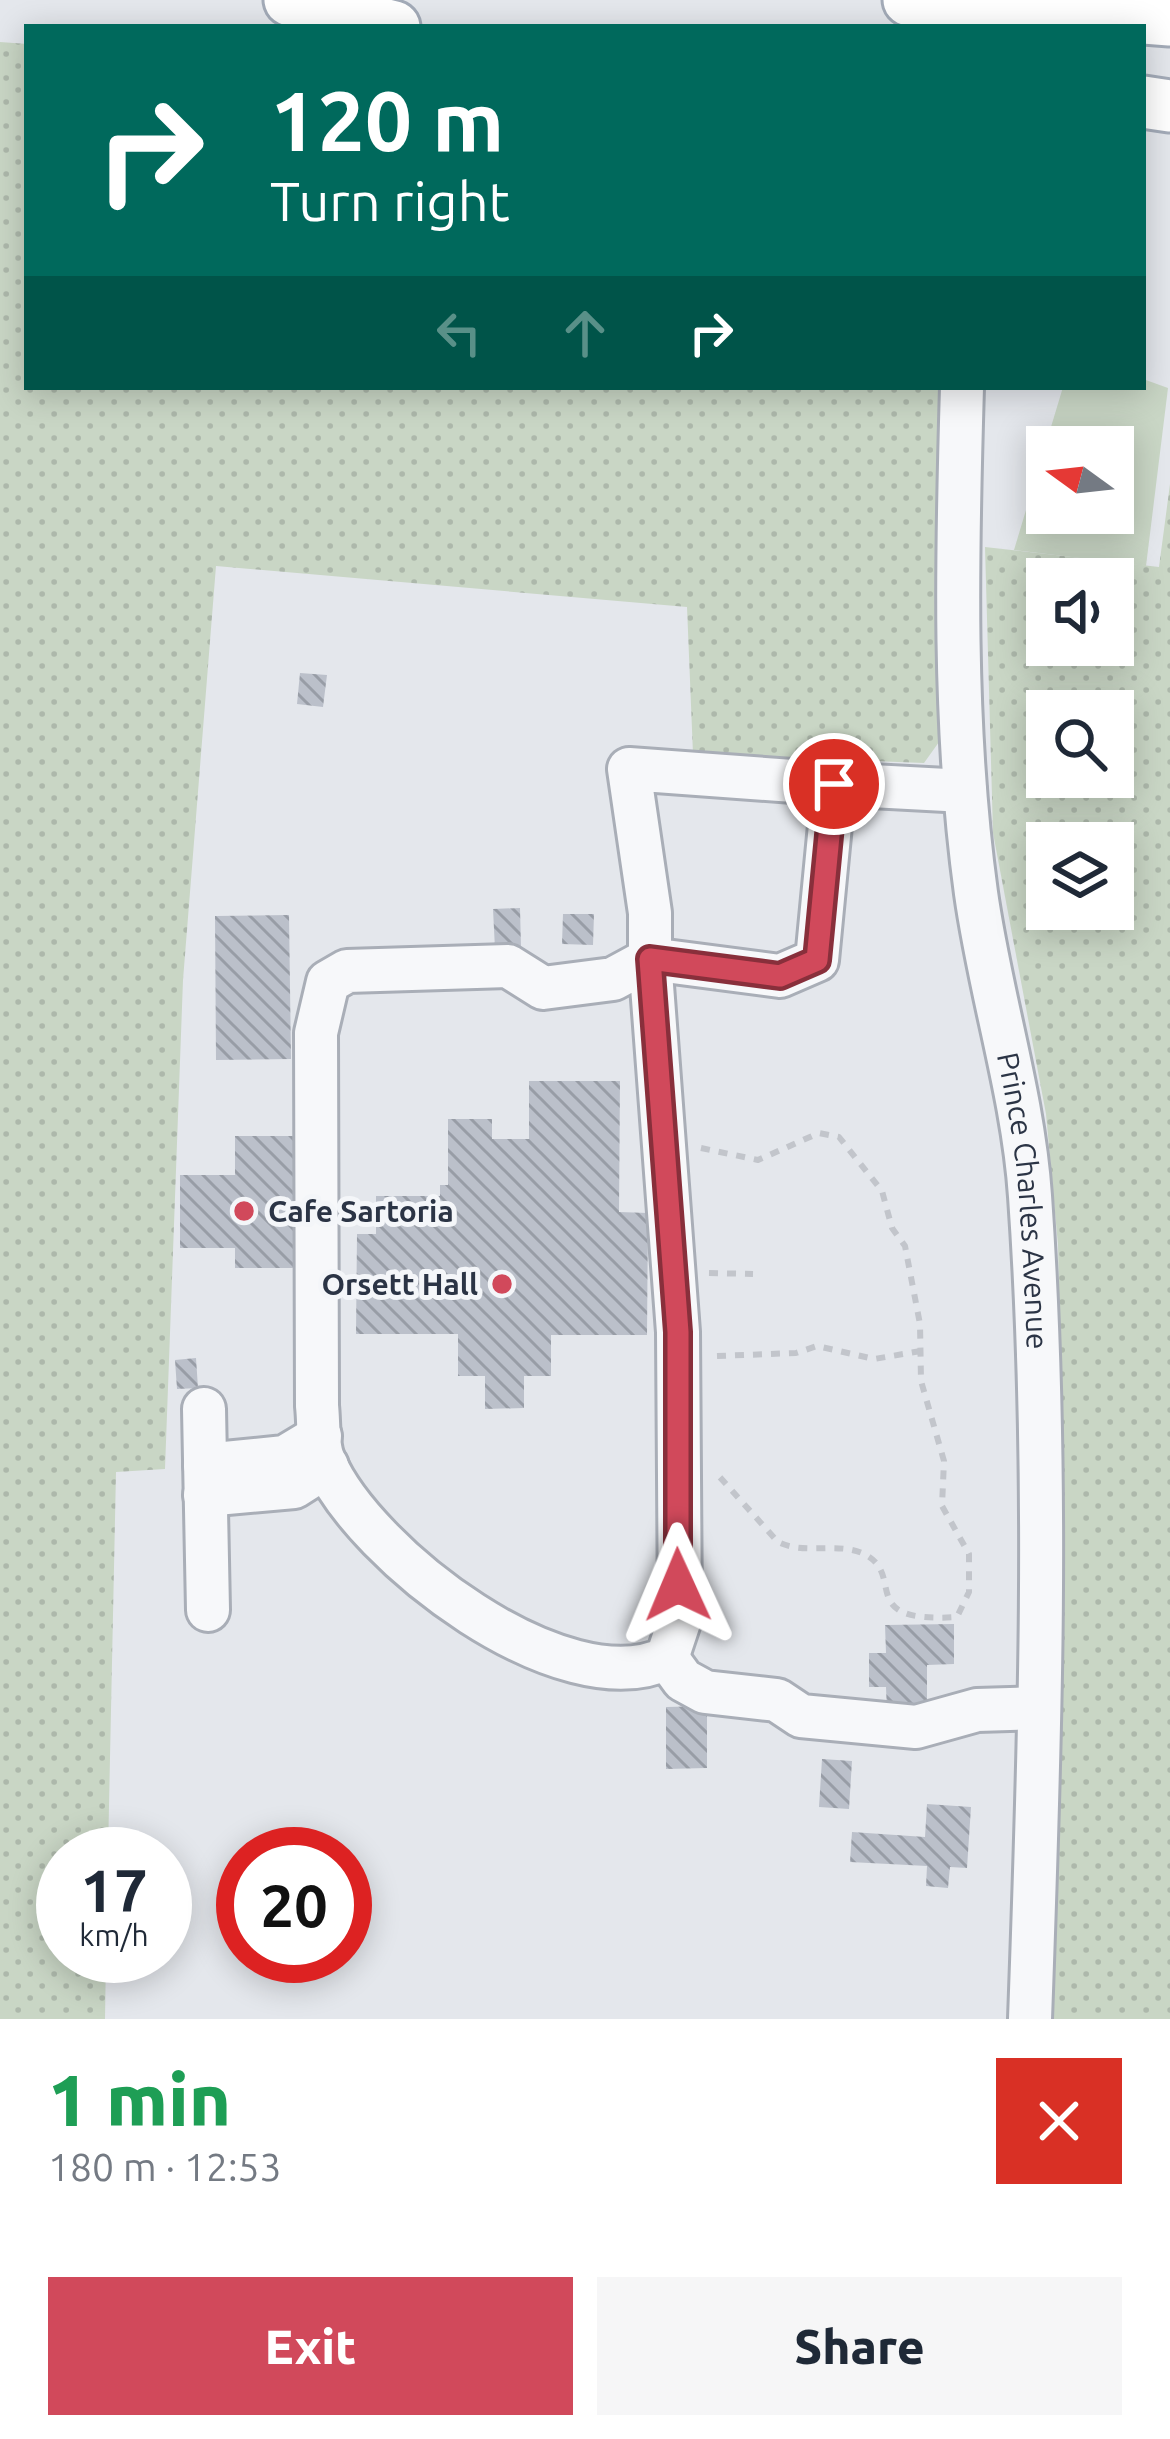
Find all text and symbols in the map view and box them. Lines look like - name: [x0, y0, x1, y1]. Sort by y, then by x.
- icon: right: [72, 72, 228, 228]
- text: 120 m: [270, 73, 504, 167]
- text: Turn right: [270, 171, 510, 231]
- icon: left: [426, 300, 492, 366]
- icon: ahead: [552, 300, 618, 366]
- icon: right: [678, 300, 744, 366]
- north arrow: [1026, 426, 1134, 534]
- map controls: [1026, 426, 1134, 930]
- button: sound: [1026, 558, 1134, 666]
- button: search: [1026, 690, 1134, 798]
- pin: [783, 733, 885, 835]
- icon: arrive: [801, 751, 867, 817]
- button: layers: [1026, 822, 1134, 930]
- street label: Prince Charles Avenue: [991, 1049, 1055, 1350]
- place label: Cafe Sartoria: [268, 1194, 454, 1228]
- marker: Cafe Sartoria: [231, 1198, 257, 1224]
- place label: Orsett Hall: [321, 1267, 478, 1301]
- marker: Orsett Hall: [489, 1271, 515, 1297]
- position arrow: [615, 1522, 741, 1648]
- speed limit sign: 20: [216, 1827, 372, 1983]
- text: 17: [80, 1856, 148, 1923]
- text: km/h: [79, 1918, 149, 1952]
- button: close: [996, 2058, 1122, 2184]
- text: 1 min: [48, 2059, 231, 2140]
- text: 180 m · 12:53: [48, 2145, 282, 2188]
- button: Exit: [48, 2277, 573, 2415]
- button: Share: [597, 2277, 1122, 2415]

